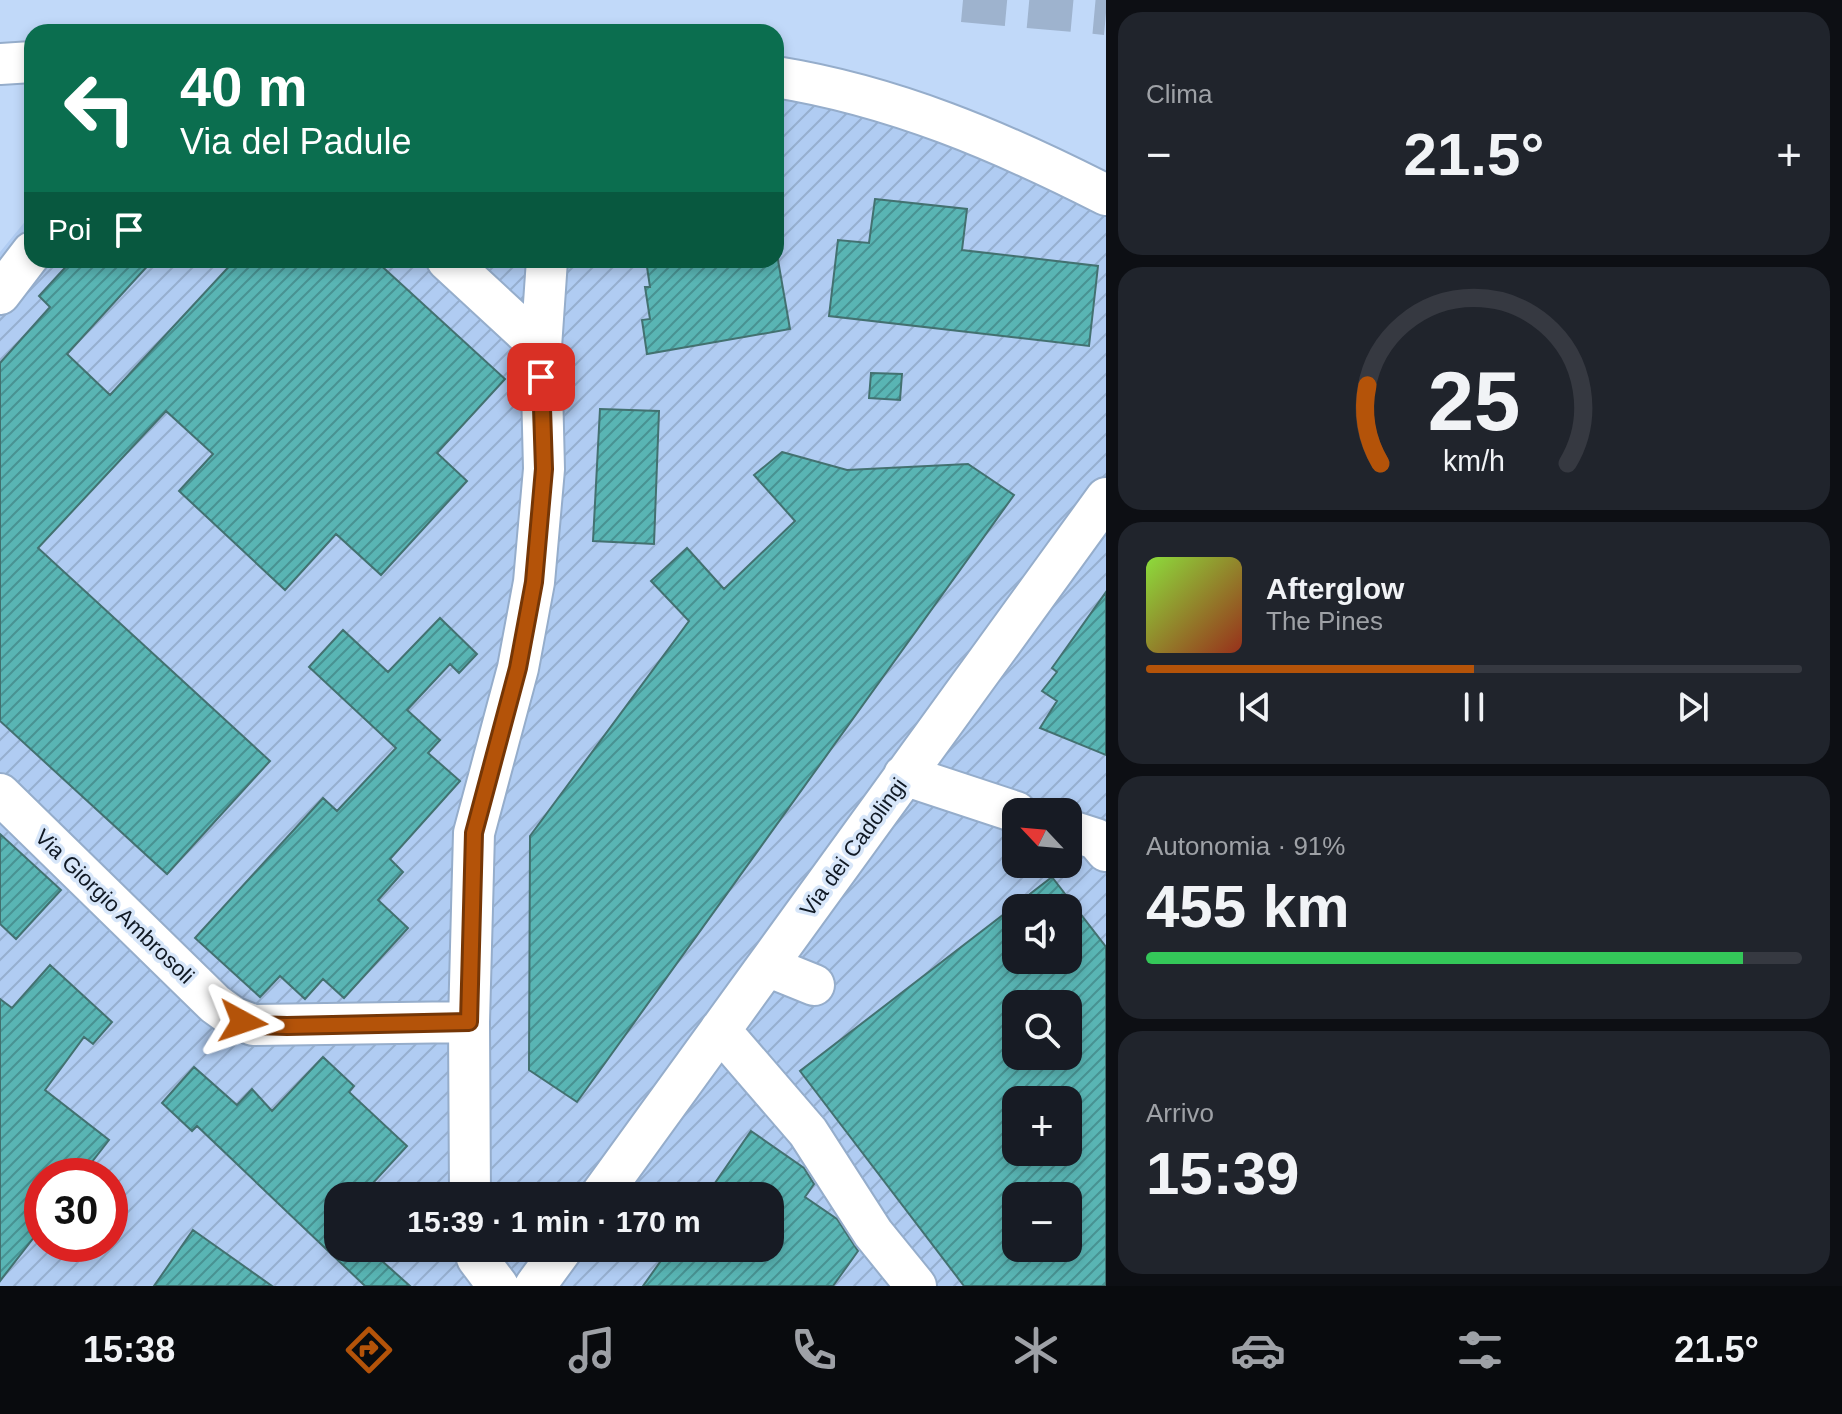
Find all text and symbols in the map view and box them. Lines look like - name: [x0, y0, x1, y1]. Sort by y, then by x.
- text: 40 m: [180, 55, 308, 118]
- icon: left: [48, 56, 152, 160]
- text: Clima: [1146, 79, 1212, 109]
- text: Via del Padule: [180, 121, 412, 162]
- text: 21.5°: [1404, 121, 1544, 188]
- text: −: [1146, 130, 1172, 179]
- text: +: [1776, 130, 1802, 179]
- icon: arrive: [107, 208, 151, 252]
- text: Poi: [48, 213, 91, 246]
- pin: [507, 343, 575, 411]
- icon: arrive: [519, 355, 563, 399]
- text: 25: [1428, 355, 1520, 448]
- text: km/h: [1443, 445, 1505, 477]
- text: Afterglow: [1266, 572, 1404, 605]
- text: The Pines: [1266, 606, 1383, 636]
- icon: previous: [1233, 685, 1277, 729]
- icon: pause: [1452, 685, 1496, 729]
- icon: next: [1671, 685, 1715, 729]
- street label: Via dei Cadolingi: [795, 773, 912, 921]
- north arrow: [1002, 798, 1082, 878]
- map controls: [1002, 798, 1082, 1262]
- street label: Via Giorgio Ambrosoli: [30, 824, 199, 989]
- text: Autonomia · 91%: [1146, 831, 1345, 861]
- text: 455 km: [1146, 873, 1350, 940]
- button: sound: [1002, 894, 1082, 974]
- position arrow: [201, 980, 285, 1064]
- button: search: [1002, 990, 1082, 1070]
- button: +: [1002, 1086, 1082, 1166]
- text: Arrivo: [1146, 1098, 1214, 1128]
- text: 15:39: [1146, 1140, 1299, 1207]
- speed limit sign: 30: [24, 1158, 128, 1262]
- button: −: [1002, 1182, 1082, 1262]
- text: 15:39 · 1 min · 170 m: [407, 1205, 701, 1238]
- icon: directions: [341, 1322, 397, 1378]
- icon: music: [564, 1322, 620, 1378]
- icon: phone: [786, 1322, 842, 1378]
- icon: climate: [1008, 1322, 1064, 1378]
- icon: car: [1230, 1322, 1286, 1378]
- icon: filters: [1452, 1322, 1508, 1378]
- text: 15:38: [83, 1329, 175, 1370]
- text: 21.5°: [1674, 1329, 1759, 1370]

